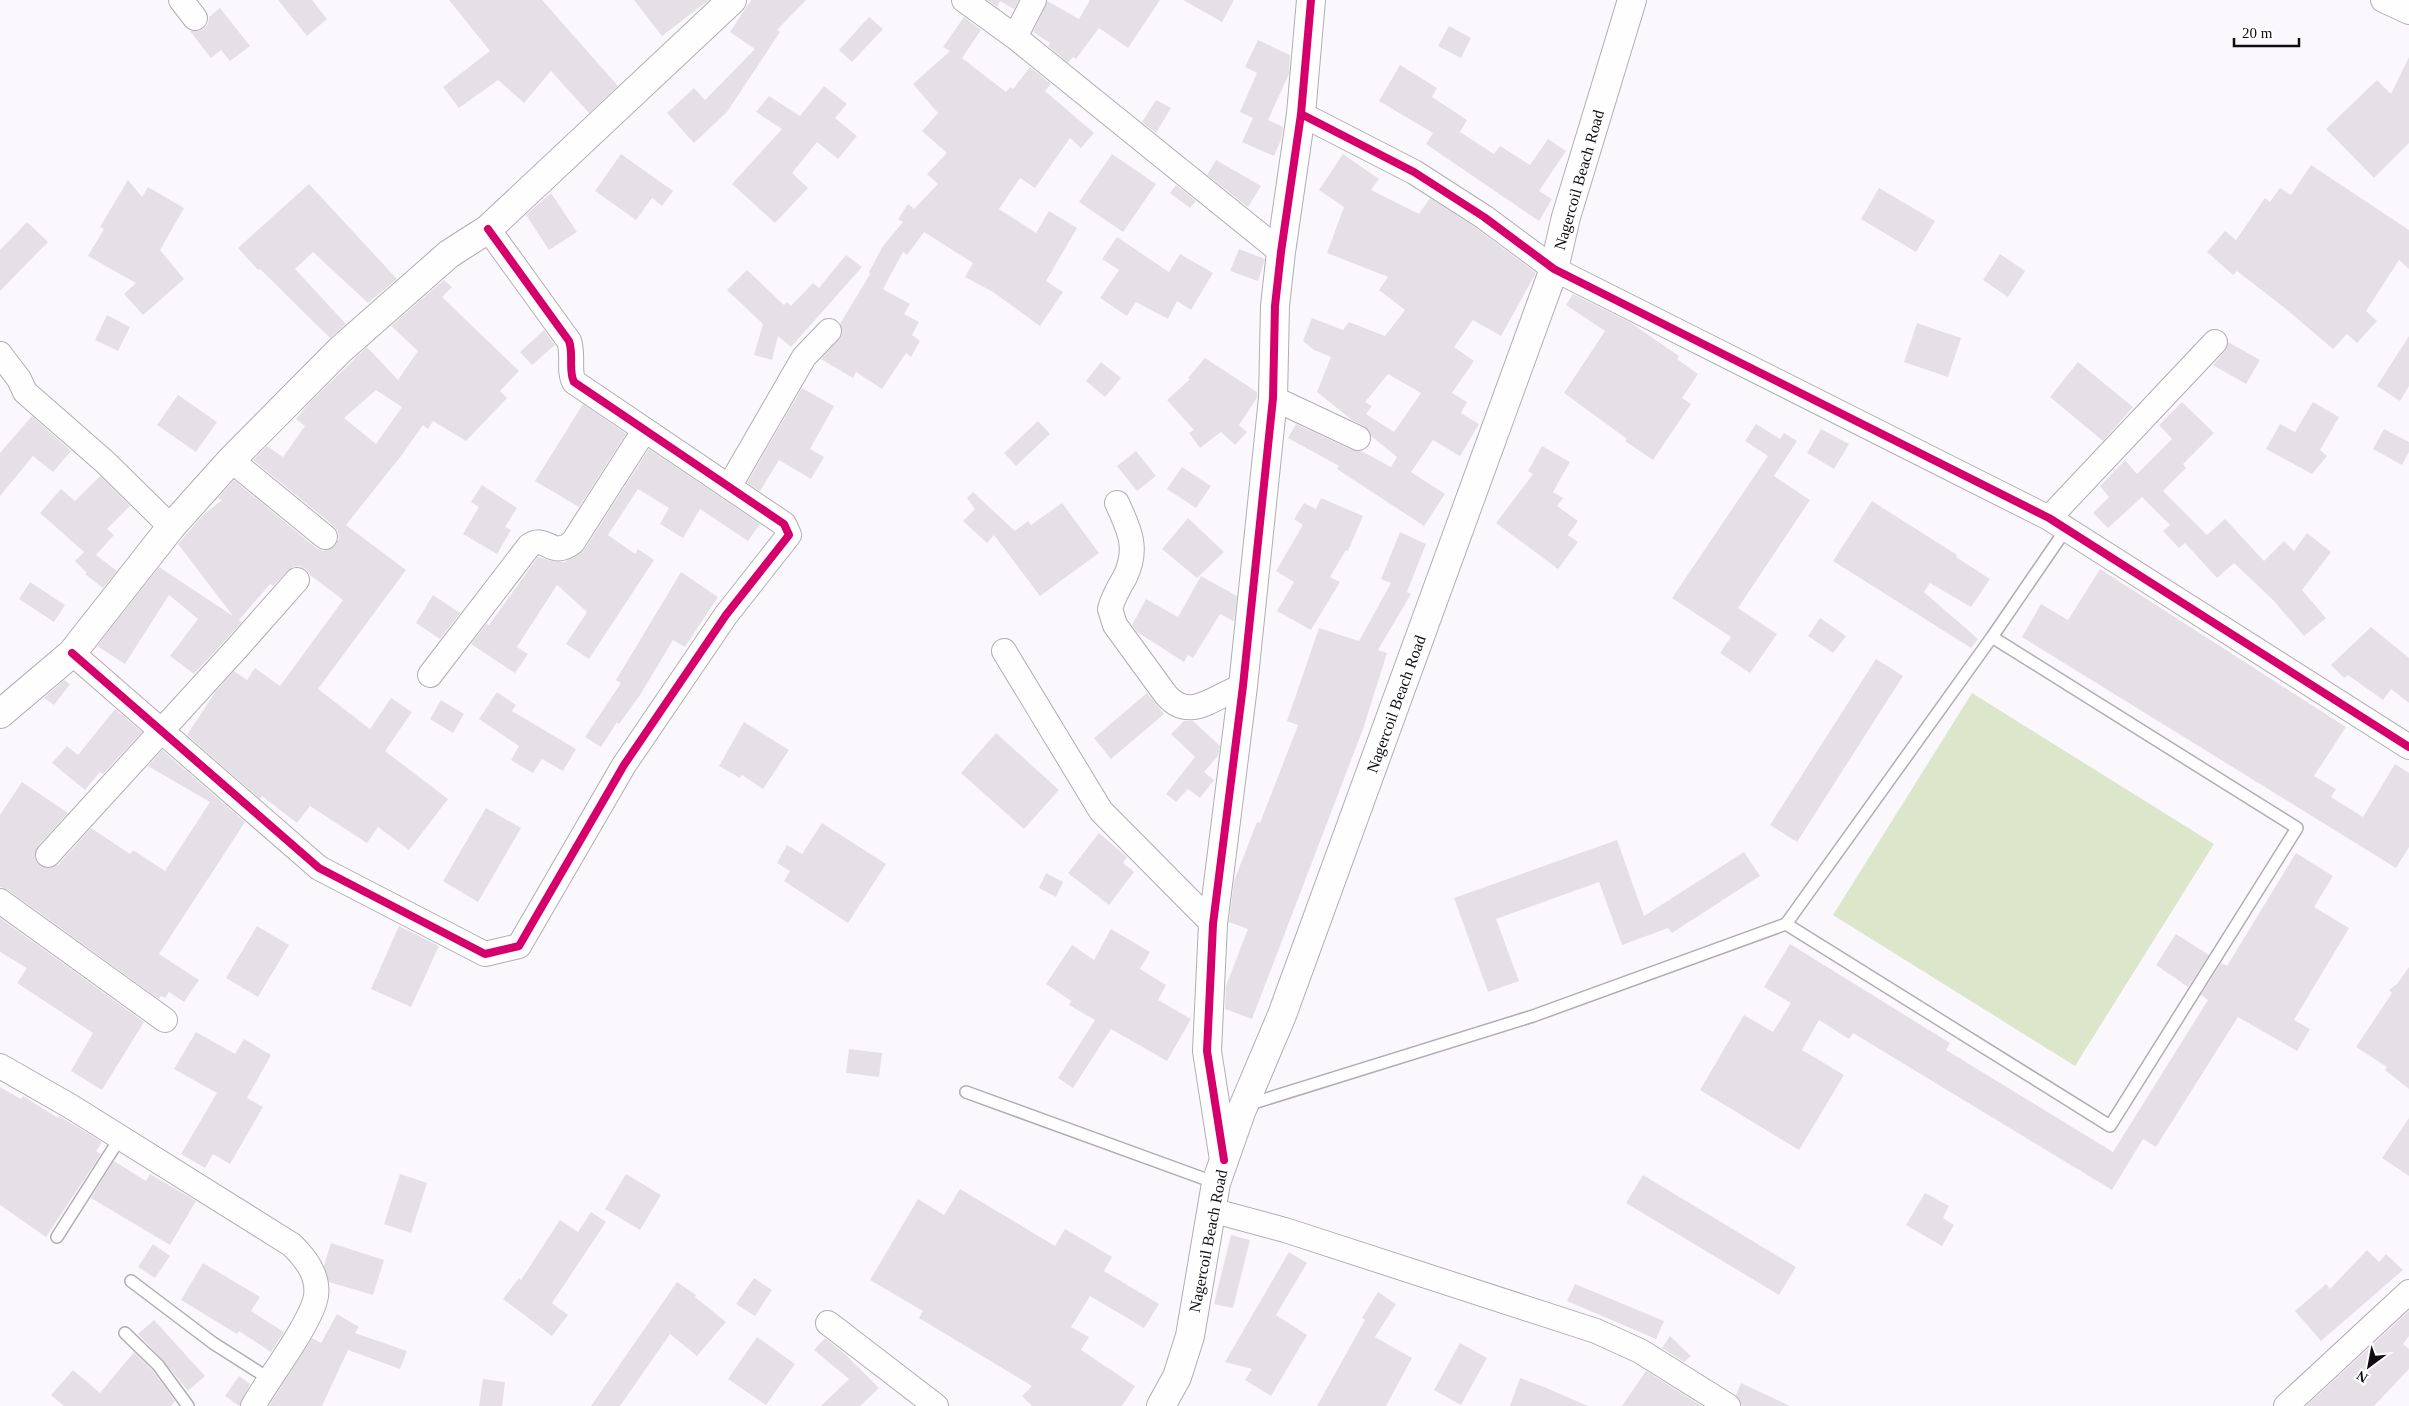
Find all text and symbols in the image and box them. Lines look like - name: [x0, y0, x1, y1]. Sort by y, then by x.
- scale bar: [2234, 15, 2299, 47]
- text: 20 m: [2242, 25, 2273, 41]
- street label: Nagercoil Beach Road: [1551, 108, 1608, 252]
- street label: Nagercoil Beach Road: [1363, 633, 1430, 775]
- street label: Nagercoil Beach Road: [1186, 1168, 1231, 1314]
- north arrow: [2344, 1341, 2394, 1391]
- text: N: [2354, 1368, 2371, 1386]

